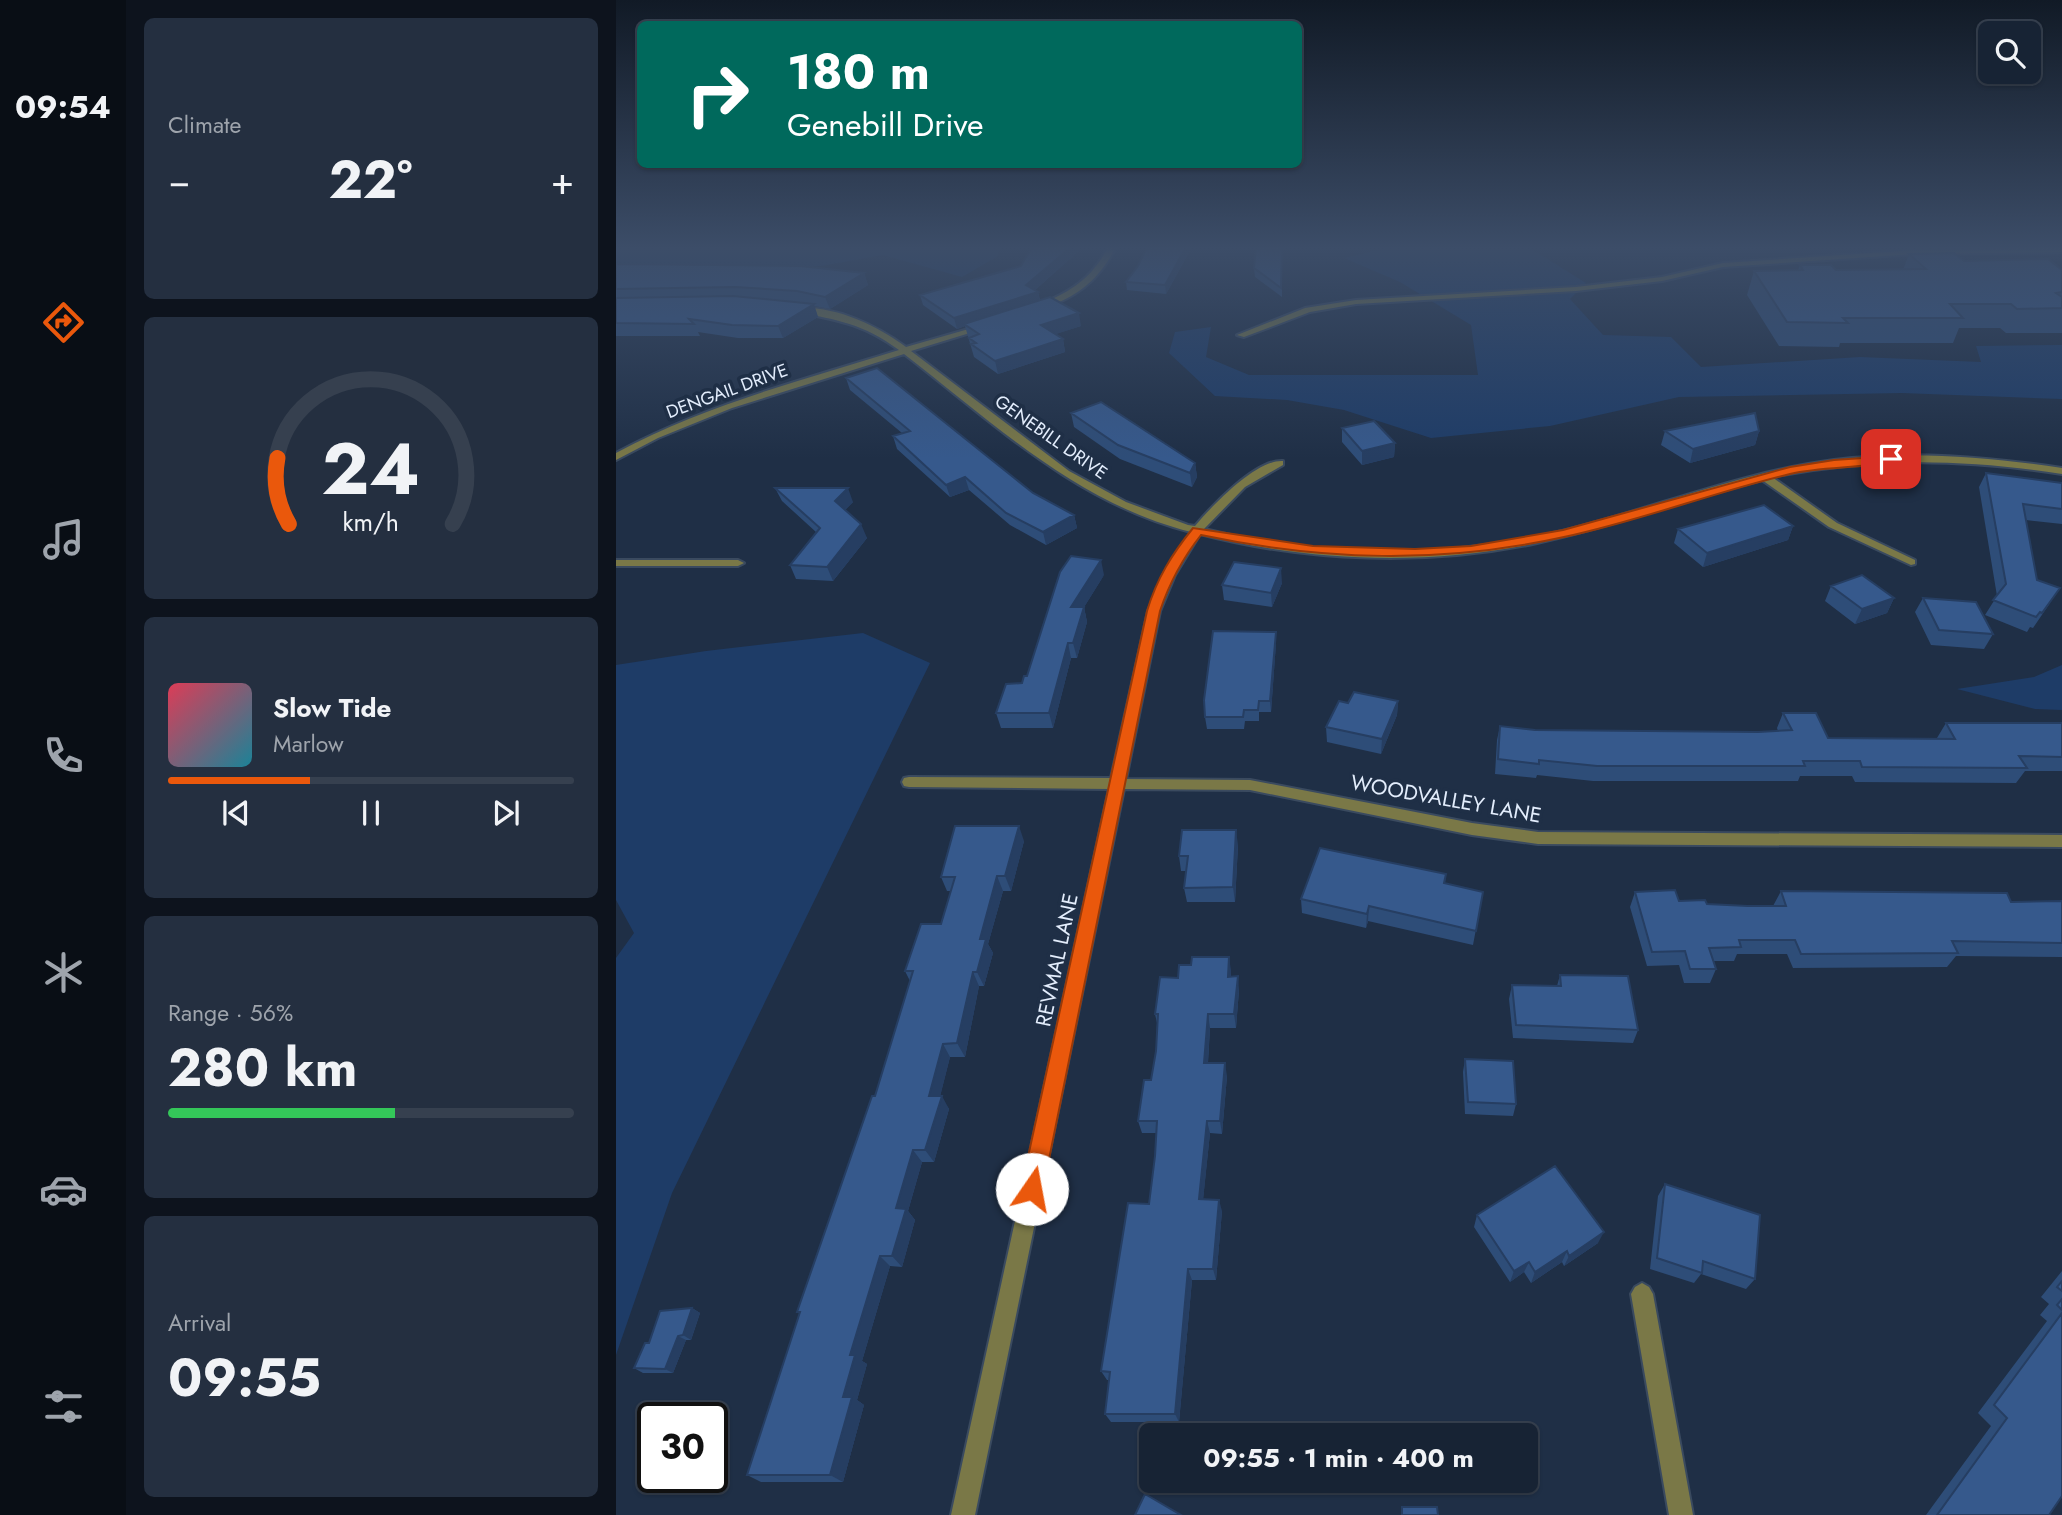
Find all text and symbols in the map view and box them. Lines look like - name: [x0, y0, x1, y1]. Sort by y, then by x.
- map controls: [1978, 21, 2041, 84]
- button: search: [1978, 21, 2041, 84]
- text: 180 m: [787, 37, 930, 107]
- icon: right: [672, 49, 763, 140]
- text: 09:54: [15, 84, 111, 130]
- text: Genebill Drive: [787, 102, 984, 148]
- text: Climate: [168, 108, 241, 142]
- text: 22°: [329, 142, 412, 218]
- text: −: [168, 153, 190, 208]
- text: +: [551, 153, 574, 208]
- icon: directions: [39, 298, 88, 347]
- street label: DENGAIL DRIVE: [663, 357, 791, 425]
- street label: GENEBILL DRIVE: [989, 388, 1113, 486]
- text: 24: [322, 417, 420, 522]
- pin: [1861, 429, 1921, 489]
- icon: arrive: [1872, 440, 1910, 478]
- text: km/h: [343, 504, 399, 540]
- icon: music: [39, 515, 88, 564]
- text: Slow Tide: [273, 689, 392, 727]
- text: Marlow: [273, 727, 344, 761]
- icon: phone: [39, 731, 88, 780]
- street label: WOODVALLEY LANE: [1348, 767, 1544, 831]
- icon: previous: [217, 794, 255, 832]
- icon: pause: [352, 794, 390, 832]
- icon: next: [487, 794, 525, 832]
- street label: REVMAL LANE: [1028, 891, 1086, 1029]
- icon: climate: [39, 948, 88, 997]
- text: Range · 56%: [168, 996, 293, 1030]
- text: 280 km: [168, 1030, 357, 1106]
- position arrow: [995, 1152, 1069, 1226]
- icon: car: [39, 1165, 88, 1214]
- text: Arrival: [168, 1306, 231, 1340]
- text: 09:55: [168, 1340, 321, 1416]
- icon: filters: [39, 1382, 88, 1431]
- speed limit sign: 30: [637, 1402, 728, 1493]
- text: 09:55 · 1 min · 400 m: [1203, 1439, 1474, 1477]

